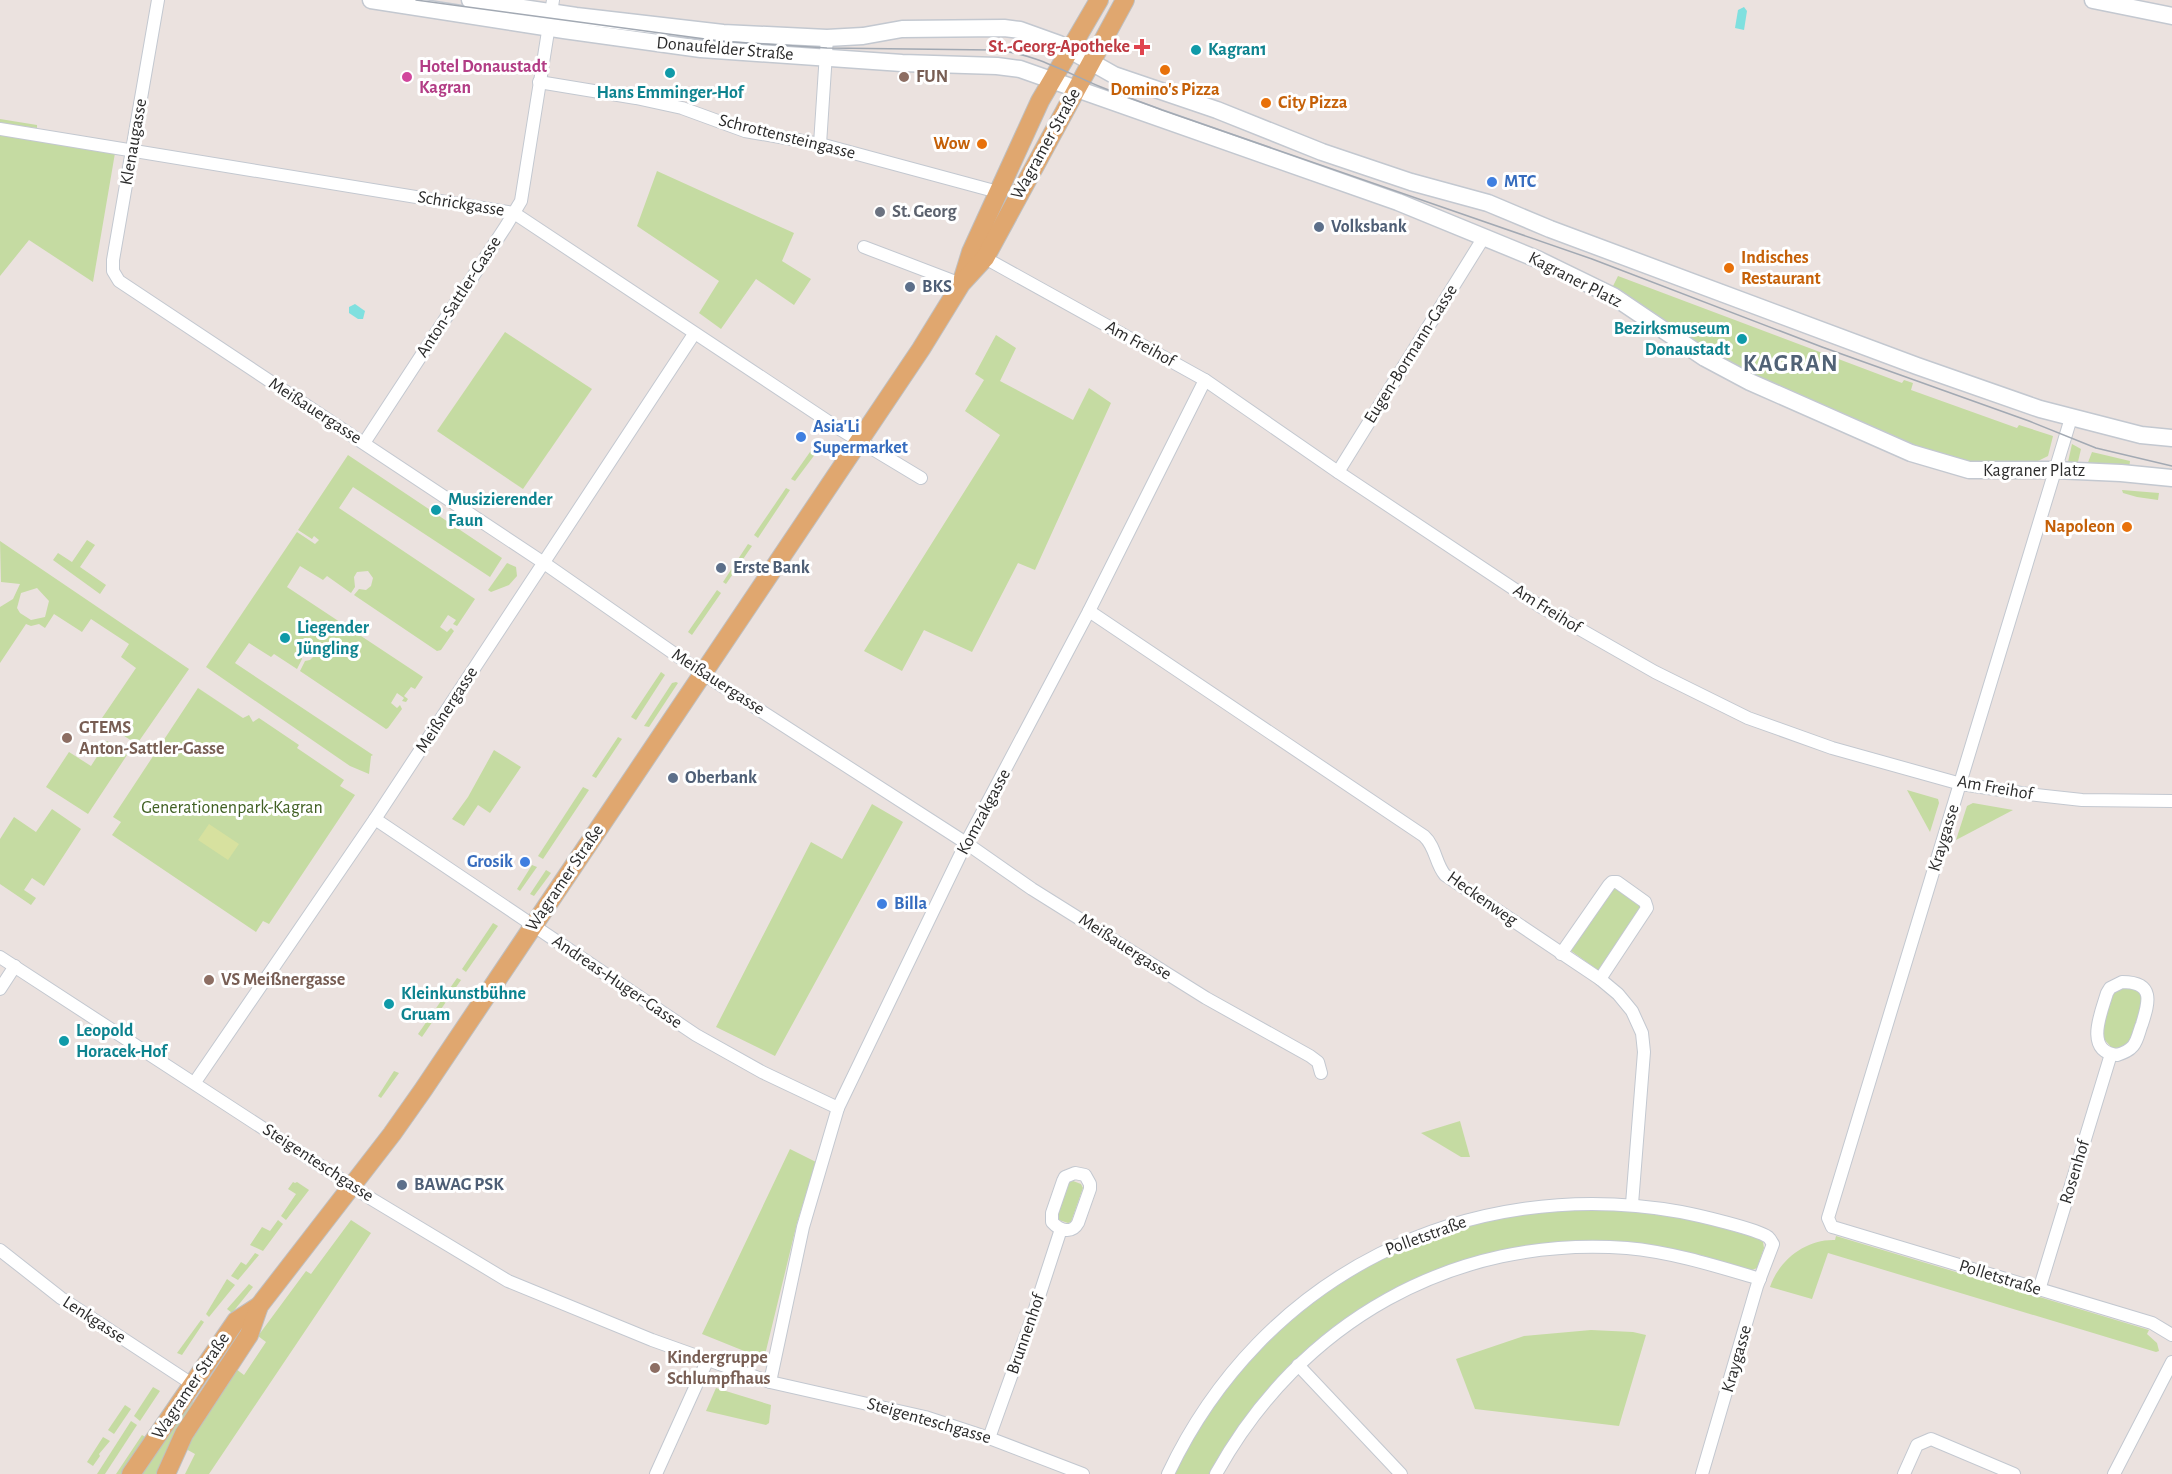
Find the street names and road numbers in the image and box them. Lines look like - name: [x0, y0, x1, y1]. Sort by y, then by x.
- street label: Donaufelder Straße: [656, 34, 794, 64]
- street label: Wagramer Straße: [1008, 85, 1084, 203]
- street label: Klenaugasse: [118, 97, 150, 187]
- street label: Schrottensteingasse: [717, 111, 857, 163]
- street label: Schrickgasse: [416, 188, 506, 220]
- street label: Anton-Sattler-Gasse: [413, 233, 505, 361]
- street label: Kagraner Platz: [1525, 249, 1625, 311]
- street label: Eugen-Bormann-Gasse: [1361, 281, 1461, 427]
- street label: Am Freihof: [1102, 318, 1179, 371]
- street label: Meißauergasse: [265, 374, 365, 448]
- street label: Kagraner Platz: [1983, 462, 2085, 480]
- street label: Am Freihof: [1510, 581, 1586, 638]
- street label: Meißauergasse: [668, 645, 768, 719]
- street label: Meißnergasse: [413, 664, 481, 756]
- street label: Komzakgasse: [954, 766, 1014, 858]
- street label: Am Freihof: [1956, 772, 2036, 804]
- street label: Kraygasse: [1925, 802, 1963, 874]
- street label: Wagramer Straße: [523, 822, 607, 934]
- street label: Heckenweg: [1444, 868, 1521, 930]
- street label: Meißauergasse: [1075, 910, 1175, 984]
- street label: Andreas-Huger-Gasse: [549, 932, 685, 1032]
- street label: Steigenteschgasse: [259, 1121, 377, 1205]
- street label: Rosenhof: [2057, 1136, 2094, 1206]
- street label: Polletstraße: [1383, 1213, 1469, 1259]
- street label: Polletstraße: [1957, 1257, 2043, 1299]
- street label: Brunnenhof: [1004, 1290, 1049, 1376]
- street label: Lenkgasse: [59, 1293, 129, 1347]
- street label: Kraygasse: [1719, 1323, 1755, 1395]
- street label: Wagramer Straße: [149, 1330, 233, 1442]
- street label: Steigenteschgasse: [865, 1395, 993, 1447]

